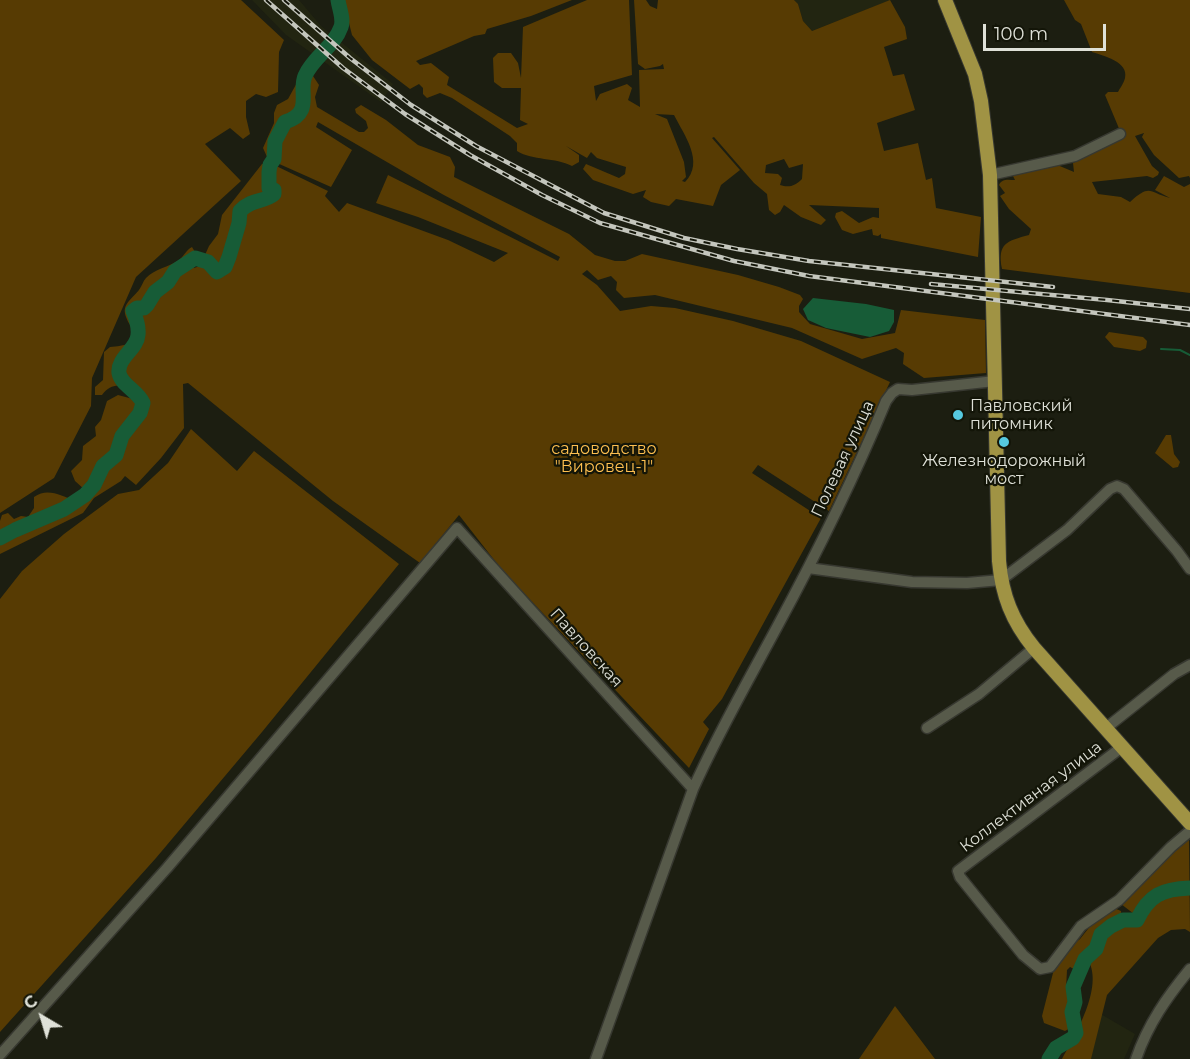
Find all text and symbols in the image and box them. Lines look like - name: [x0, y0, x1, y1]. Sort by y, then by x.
- scale bar: [986, 12, 1109, 50]
- text: 100 m: [994, 23, 1048, 45]
- place label: Павловский питомник: [970, 396, 1073, 434]
- street label: Полевая улица: [808, 398, 878, 520]
- marker: Павловский питомник: [951, 408, 965, 422]
- marker: Железнодорожный мост: [997, 435, 1011, 449]
- park label: садоводство "Вировец-1": [551, 439, 657, 477]
- place label: Железнодорожный мост: [922, 451, 1086, 489]
- street label: Павловская: [546, 605, 626, 691]
- street label: Коллективная улица: [956, 737, 1106, 857]
- north arrow: [12, 987, 72, 1047]
- text: С: [20, 991, 41, 1013]

